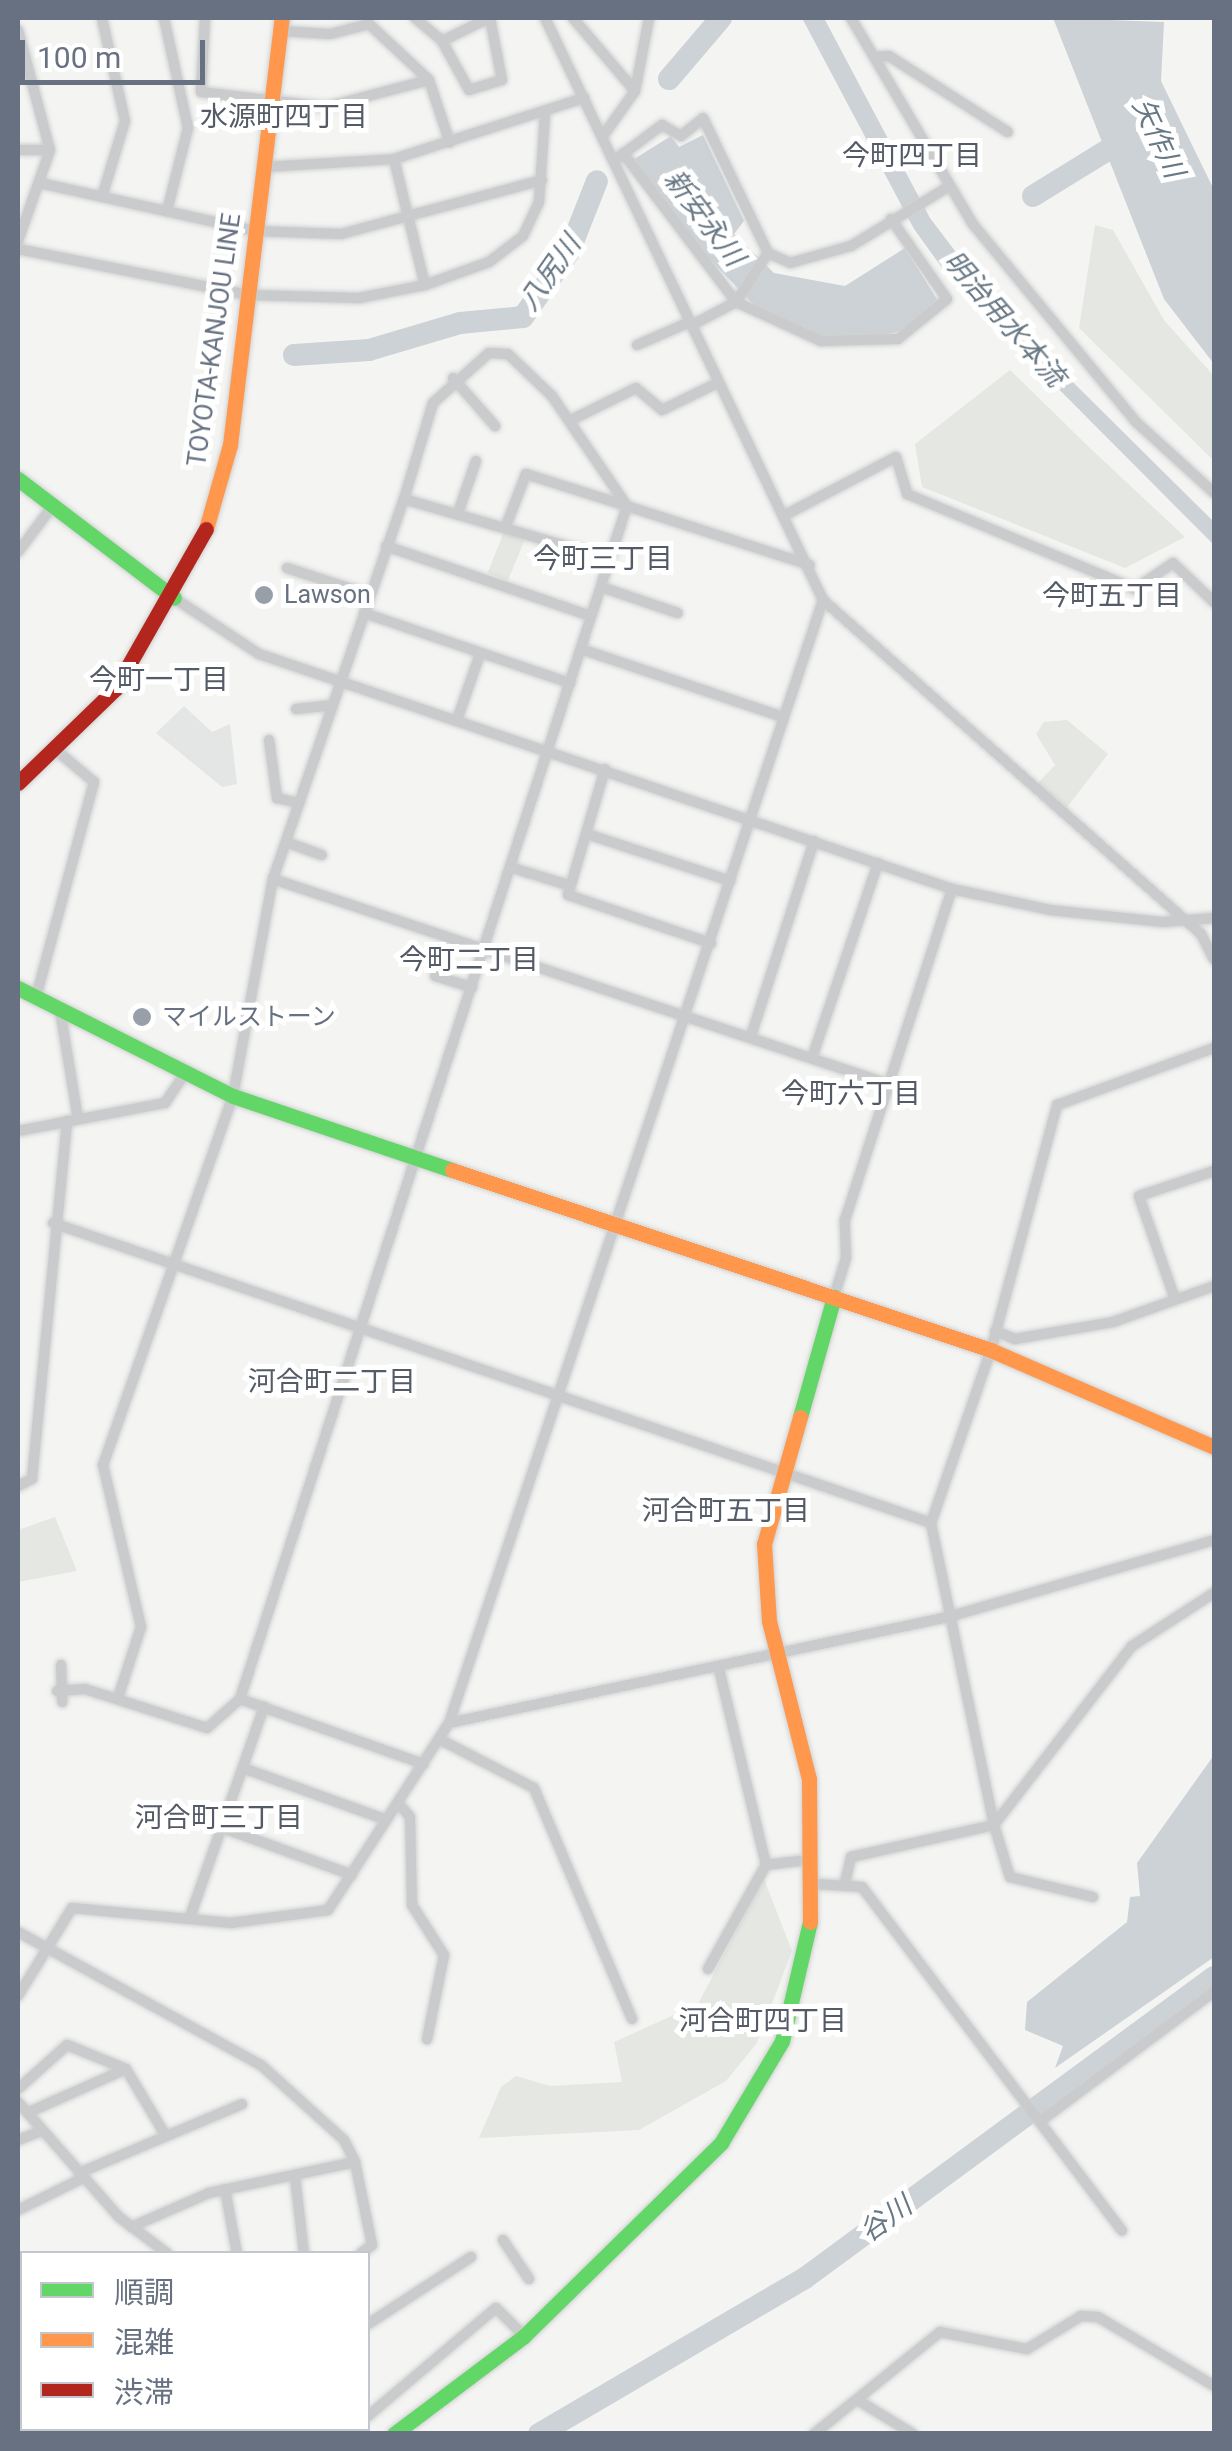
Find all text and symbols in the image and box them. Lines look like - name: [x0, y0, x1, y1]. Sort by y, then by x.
- scale bar: [25, 20, 210, 82]
- text: 100 m: [37, 40, 121, 75]
- water label: 矢作川: [1125, 93, 1191, 183]
- district label: 水源町四丁目: [200, 100, 368, 134]
- district label: 今町四丁目: [842, 139, 982, 173]
- water label: 新安永川: [657, 163, 751, 273]
- street label: TOYOTA-KANJOU LINE: [182, 211, 248, 469]
- water label: 八尻川: [512, 229, 588, 317]
- water label: 明治用水本流: [936, 245, 1072, 393]
- district label: 今町三丁目: [533, 542, 673, 576]
- district label: 今町五丁目: [1042, 579, 1182, 613]
- place label: Lawson: [284, 580, 371, 610]
- marker: Lawson: [253, 584, 275, 606]
- district label: 今町一丁目: [89, 663, 229, 697]
- district label: 今町二丁目: [399, 943, 539, 977]
- place label: マイルストーン: [162, 1002, 337, 1032]
- marker: マイルストーン: [131, 1006, 153, 1028]
- district label: 今町六丁目: [781, 1077, 921, 1111]
- district label: 河合町二丁目: [248, 1365, 416, 1399]
- district label: 河合町五丁目: [642, 1494, 810, 1528]
- district label: 河合町三丁目: [135, 1801, 303, 1835]
- district label: 河合町四丁目: [679, 2004, 847, 2038]
- water label: 谷川: [853, 2189, 919, 2249]
- legend: [20, 2251, 370, 2431]
- text: 順調: [114, 2275, 174, 2310]
- text: 混雑: [114, 2325, 174, 2360]
- text: 渋滞: [114, 2375, 174, 2410]

